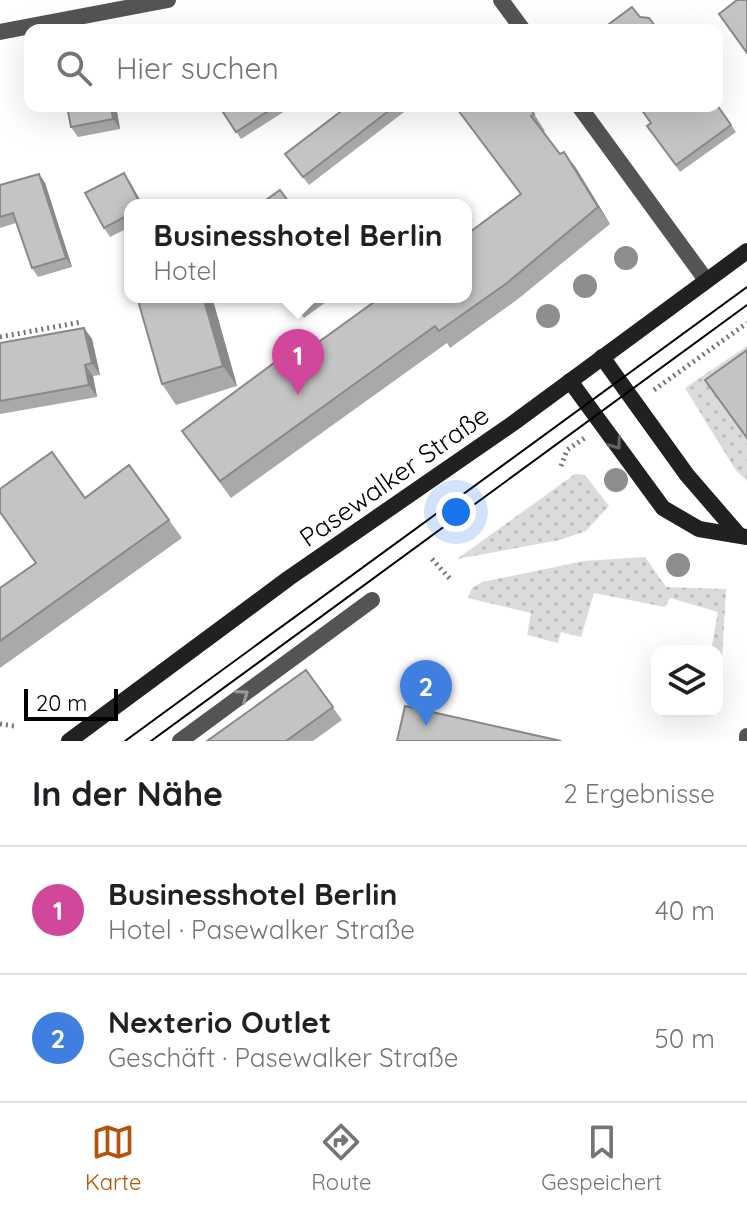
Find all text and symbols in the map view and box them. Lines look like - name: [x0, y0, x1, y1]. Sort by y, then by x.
- search box: [24, 24, 723, 112]
- icon: search: [52, 46, 96, 90]
- text: Hier suchen: [116, 49, 279, 87]
- popup: [124, 199, 472, 303]
- text: Businesshotel Berlin: [153, 216, 443, 254]
- text: Hotel: [153, 254, 217, 287]
- pin: 1: [272, 329, 324, 395]
- street label: Pasewalker Straße: [293, 398, 495, 554]
- one-way arrow: [606, 435, 621, 449]
- your location: [436, 492, 476, 532]
- map controls: [651, 645, 723, 717]
- button: layers: [651, 645, 723, 717]
- pin: 2: [400, 660, 452, 726]
- scale bar: [24, 685, 118, 721]
- text: 20 m: [36, 689, 87, 717]
- one-way arrow: [235, 690, 249, 705]
- text: In der Nähe: [32, 772, 223, 815]
- text: 2 Ergebnisse: [563, 777, 715, 810]
- text: Businesshotel Berlin: [108, 875, 397, 913]
- text: 1: [53, 894, 63, 927]
- text: 40 m: [655, 894, 715, 927]
- text: Hotel · Pasewalker Straße: [108, 913, 415, 946]
- text: Nexterio Outlet: [108, 1003, 331, 1041]
- text: 2: [51, 1022, 65, 1055]
- text: 50 m: [655, 1022, 715, 1055]
- text: Geschäft · Pasewalker Straße: [108, 1041, 458, 1074]
- tab: Karte: [85, 1120, 141, 1196]
- tab: Route: [311, 1120, 371, 1196]
- tab: Gespeichert: [541, 1120, 662, 1196]

